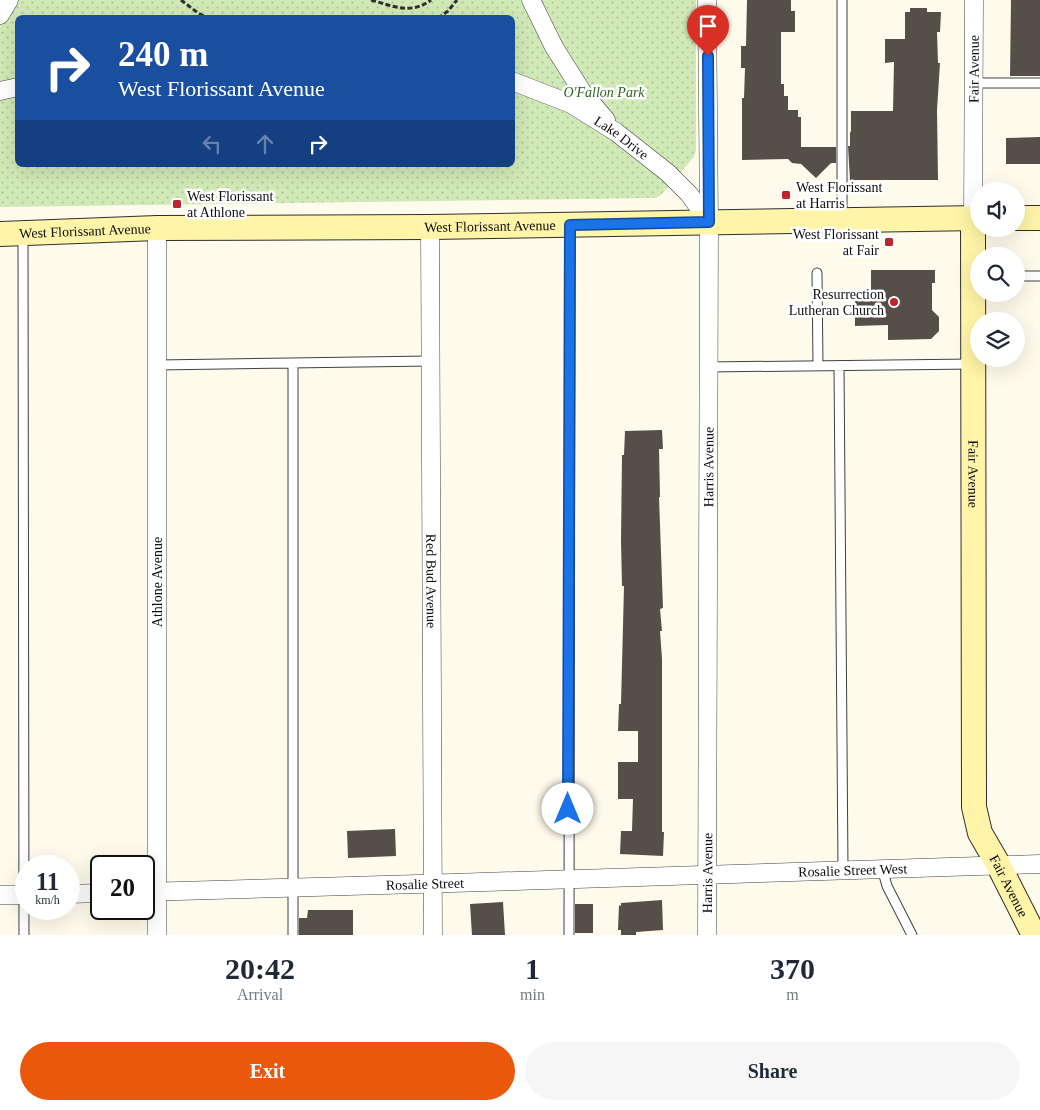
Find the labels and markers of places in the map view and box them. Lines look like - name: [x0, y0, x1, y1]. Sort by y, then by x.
- pin: [687, 5, 729, 56]
- place label: West Florissant at Harris: [796, 180, 882, 211]
- place label: West Florissant at Athlone: [187, 189, 273, 220]
- marker: West Florissant at Harris: [780, 189, 792, 201]
- marker: West Florissant at Athlone: [171, 198, 183, 210]
- place label: West Florissant at Fair: [793, 227, 879, 258]
- marker: West Florissant at Fair: [883, 236, 895, 248]
- place label: Resurrection Lutheran Church: [789, 287, 884, 318]
- marker: Resurrection Lutheran Church: [888, 296, 900, 308]

